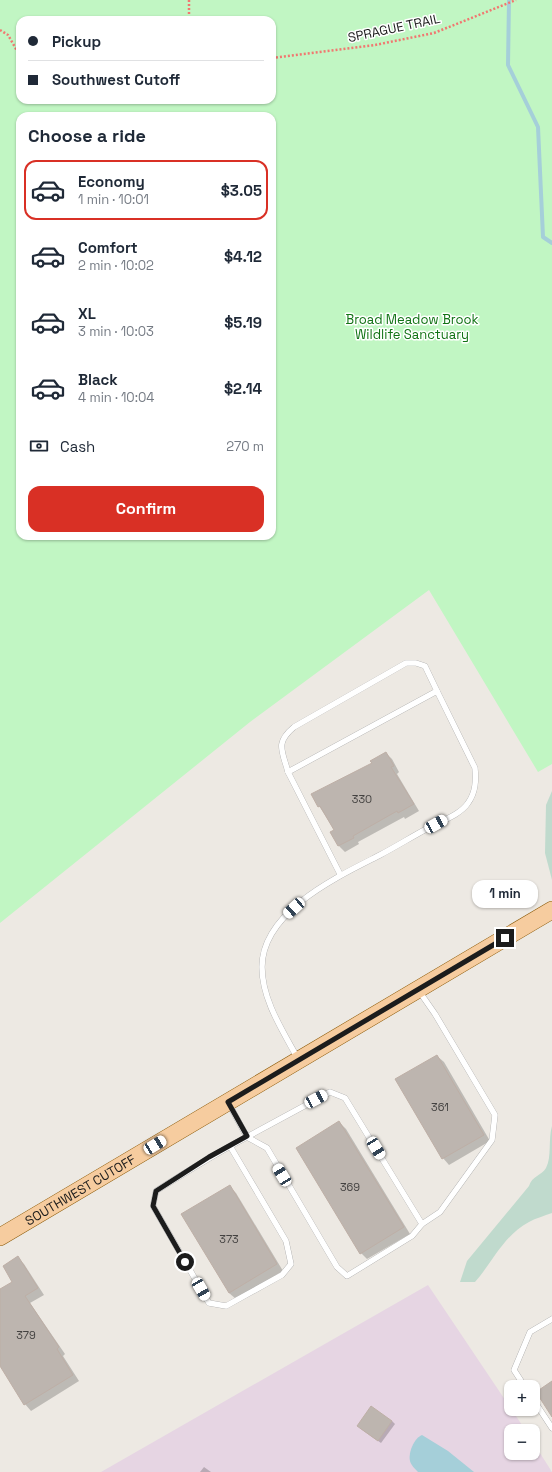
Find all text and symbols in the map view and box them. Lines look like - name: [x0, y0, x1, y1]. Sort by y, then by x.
- street label: SPRAGUE TRAIL: [346, 10, 442, 46]
- text: Pickup: [52, 32, 101, 51]
- text: Southwest Cutoff: [52, 70, 180, 89]
- text: Choose a ride: [28, 124, 146, 147]
- icon: car: [30, 172, 66, 208]
- text: Economy: [78, 172, 145, 191]
- text: $3.05: [221, 181, 262, 200]
- text: 1 min · 10:01: [78, 191, 149, 208]
- icon: car: [30, 238, 66, 274]
- text: Comfort: [78, 238, 138, 257]
- text: $4.12: [224, 247, 262, 266]
- text: 2 min · 10:02: [78, 257, 154, 274]
- icon: car: [30, 304, 66, 340]
- text: XL: [78, 304, 96, 323]
- park label: Broad Meadow Brook Wildlife Sanctuary: [346, 311, 478, 343]
- text: $5.19: [224, 313, 262, 332]
- text: 3 min · 10:03: [78, 323, 154, 340]
- icon: car: [30, 370, 66, 406]
- text: Black: [78, 370, 118, 389]
- text: $2.14: [224, 379, 262, 398]
- text: 4 min · 10:04: [78, 389, 154, 406]
- icon: cash: [28, 435, 50, 457]
- text: Cash: [60, 437, 95, 456]
- text: 270 m: [226, 438, 264, 455]
- button: Confirm: [28, 486, 264, 532]
- house number: 330: [352, 792, 372, 806]
- car: [423, 813, 449, 835]
- callout: 1 min: [472, 880, 538, 908]
- text: 1 min: [489, 885, 521, 902]
- car: [281, 896, 307, 920]
- route end: [496, 929, 514, 947]
- car: [303, 1088, 329, 1110]
- house number: 361: [431, 1100, 449, 1114]
- car: [142, 1134, 168, 1156]
- car: [365, 1135, 387, 1161]
- street label: SOUTHWEST CUTOFF: [22, 1150, 138, 1229]
- car: [271, 1162, 293, 1188]
- house number: 369: [340, 1180, 360, 1194]
- house number: 373: [219, 1232, 239, 1246]
- route start: [176, 1253, 194, 1271]
- car: [190, 1276, 212, 1302]
- house number: 379: [16, 1328, 36, 1342]
- map controls: [504, 1380, 540, 1460]
- button: +: [504, 1380, 540, 1416]
- button: −: [504, 1424, 540, 1460]

